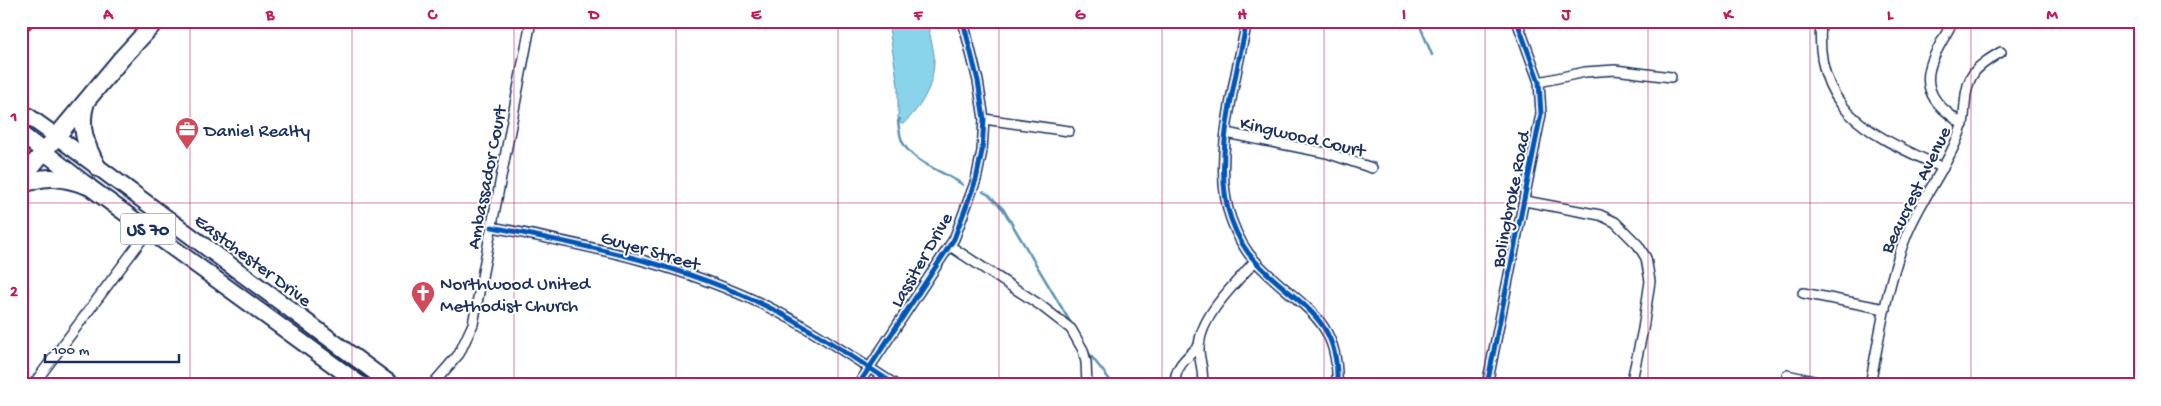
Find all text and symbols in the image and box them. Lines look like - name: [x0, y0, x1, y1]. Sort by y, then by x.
- text: A: [102, 7, 114, 26]
- text: B: [265, 7, 275, 26]
- text: C: [427, 7, 438, 26]
- text: D: [587, 7, 600, 26]
- text: E: [751, 7, 762, 26]
- text: F: [913, 7, 924, 26]
- text: G: [1075, 7, 1086, 26]
- text: H: [1237, 7, 1247, 26]
- text: I: [1402, 7, 1406, 26]
- text: J: [1561, 7, 1572, 26]
- text: K: [1723, 7, 1735, 26]
- text: L: [1887, 7, 1894, 26]
- text: M: [2046, 7, 2058, 26]
- street label: Ambassador Court: [463, 102, 514, 251]
- text: 1: [10, 109, 17, 128]
- street label: Kingwood Court: [1237, 113, 1369, 165]
- office icon: Daniel Realty: [174, 116, 200, 150]
- place label: Daniel Realty: [202, 121, 311, 144]
- street label: Beaucrest Avenue: [1876, 123, 1958, 259]
- street label: Bolingbroke Road: [1488, 128, 1537, 271]
- street label: Lassiter Drive: [887, 209, 960, 312]
- street label: Eastchester Drive: [189, 210, 315, 313]
- road number: US 70: [120, 213, 176, 244]
- street label: Guyer Street: [598, 227, 704, 278]
- place label: Northwood United Methodist Church: [440, 274, 592, 319]
- church icon: Northwood United Methodist Church: [410, 280, 436, 314]
- text: 2: [10, 284, 18, 303]
- scale bar: [45, 331, 179, 363]
- text: 100 m: [51, 342, 90, 360]

